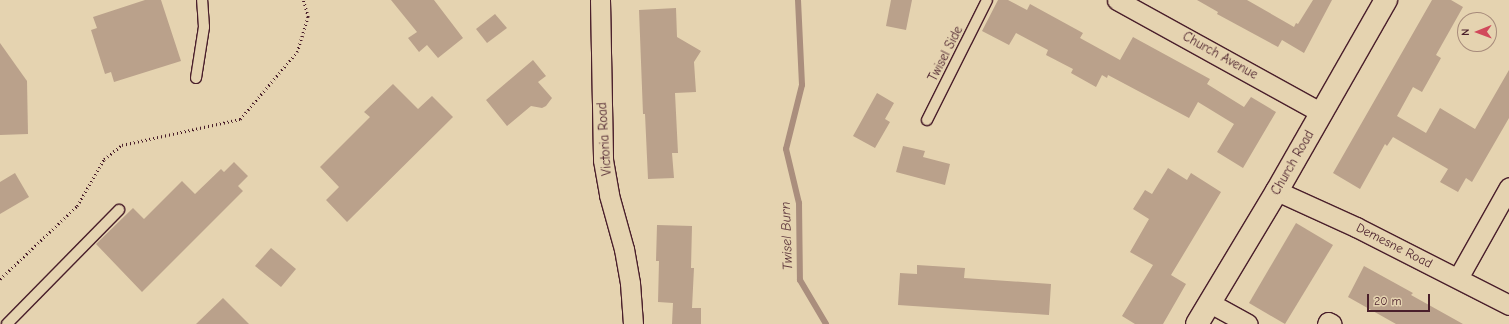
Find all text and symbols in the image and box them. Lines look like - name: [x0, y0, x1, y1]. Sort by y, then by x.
- north arrow: [1457, 12, 1497, 52]
- street label: Twisel Side: [925, 24, 967, 84]
- text: N: [1459, 28, 1472, 36]
- street label: Church Avenue: [1180, 29, 1260, 83]
- street label: Victoria Road: [595, 102, 615, 176]
- street label: Church Road: [1268, 128, 1318, 198]
- water label: Twisel Burn: [777, 201, 797, 271]
- street label: Demesne Road: [1353, 220, 1435, 272]
- scale bar: [1369, 286, 1432, 312]
- text: 20 m: [1374, 294, 1402, 308]

